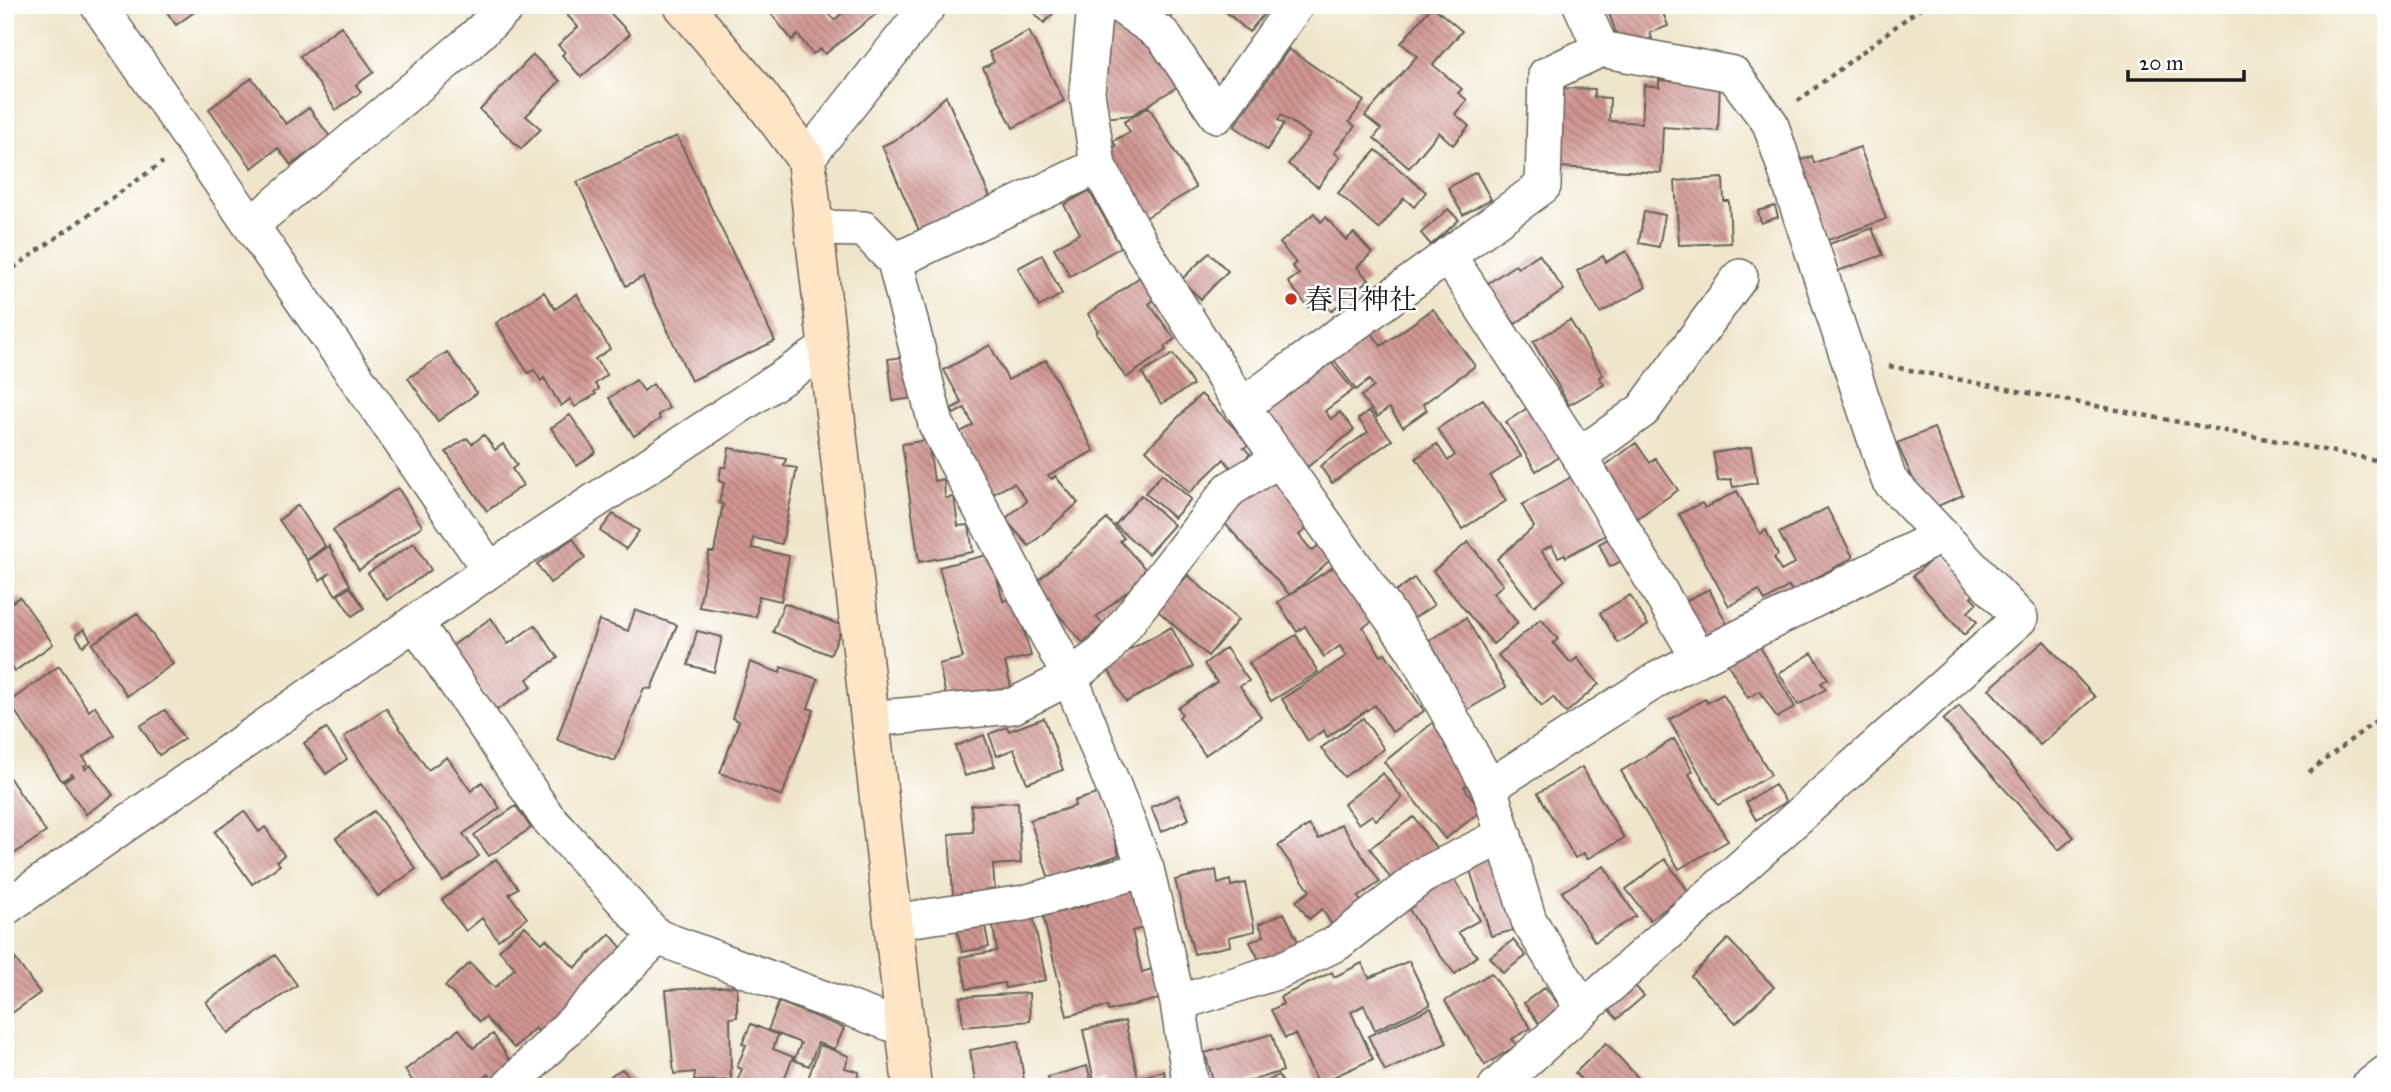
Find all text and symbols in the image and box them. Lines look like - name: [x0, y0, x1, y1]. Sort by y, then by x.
- scale bar: [2128, 38, 2244, 82]
- text: 20 m: [2139, 50, 2184, 76]
- place label: 春日神社: [1305, 282, 1417, 317]
- marker: 春日神社: [1283, 291, 1299, 307]

